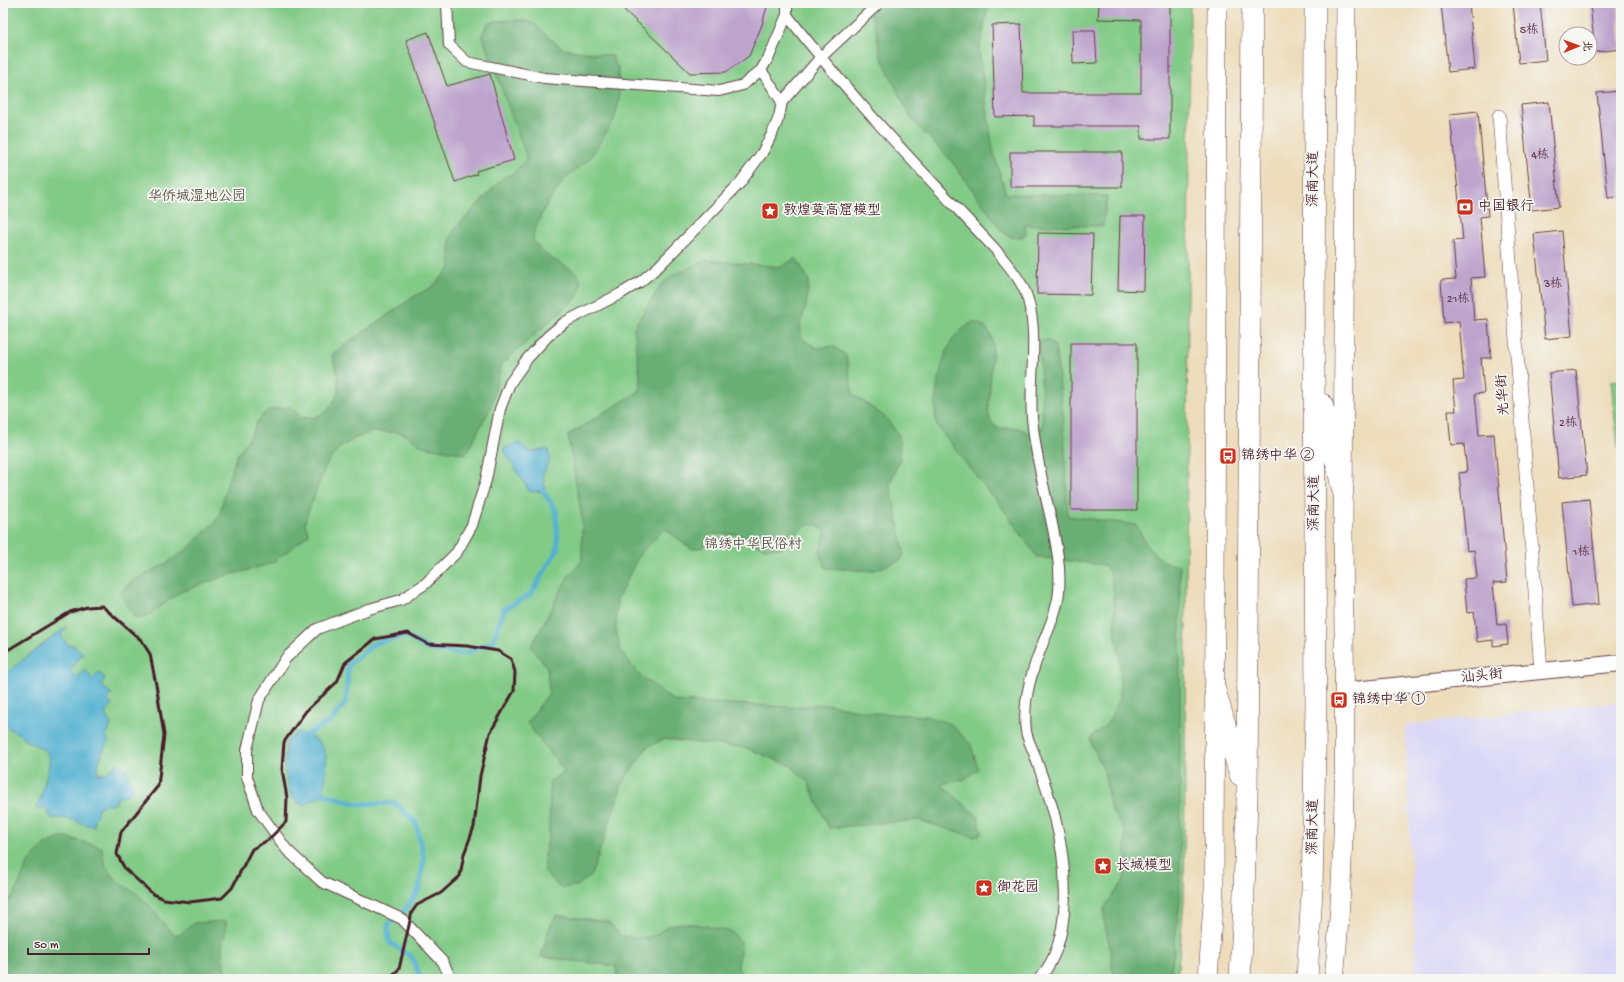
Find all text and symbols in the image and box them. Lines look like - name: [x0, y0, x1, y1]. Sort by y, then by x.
- house number: 5栋: [1520, 22, 1538, 38]
- north arrow: [1558, 26, 1598, 66]
- text: 北: [1580, 40, 1592, 51]
- house number: 4栋: [1531, 147, 1549, 163]
- street label: 深南大道: [1305, 151, 1323, 207]
- park label: 华侨城湿地公园: [148, 188, 246, 206]
- bank icon: 中国银行: [1455, 197, 1475, 217]
- place label: 中国银行: [1478, 198, 1534, 216]
- place icon: 敦煌莫高窟模型: [760, 201, 780, 221]
- place label: 敦煌莫高窟模型: [783, 202, 881, 220]
- house number: 3栋: [1543, 276, 1562, 292]
- house number: 21栋: [1447, 291, 1469, 307]
- street label: 光华街: [1493, 373, 1514, 417]
- house number: 2栋: [1559, 415, 1577, 431]
- bus stop icon: 锦绣中华 ②: [1218, 446, 1238, 466]
- place label: 锦绣中华 ②: [1241, 447, 1314, 465]
- street label: 深南大道: [1306, 475, 1324, 531]
- park label: 锦绣中华民俗村: [704, 536, 802, 554]
- house number: 1栋: [1572, 544, 1589, 560]
- street label: 汕头街: [1460, 665, 1504, 688]
- bus stop icon: 锦绣中华 ①: [1329, 690, 1349, 710]
- place label: 锦绣中华 ①: [1352, 691, 1425, 709]
- street label: 深南大道: [1304, 799, 1323, 855]
- place icon: 长城模型: [1093, 856, 1113, 876]
- place label: 长城模型: [1116, 858, 1172, 875]
- place icon: 御花园: [974, 878, 994, 898]
- place label: 御花园: [997, 879, 1039, 897]
- scale bar: [28, 930, 149, 956]
- text: 50 m: [34, 939, 59, 953]

